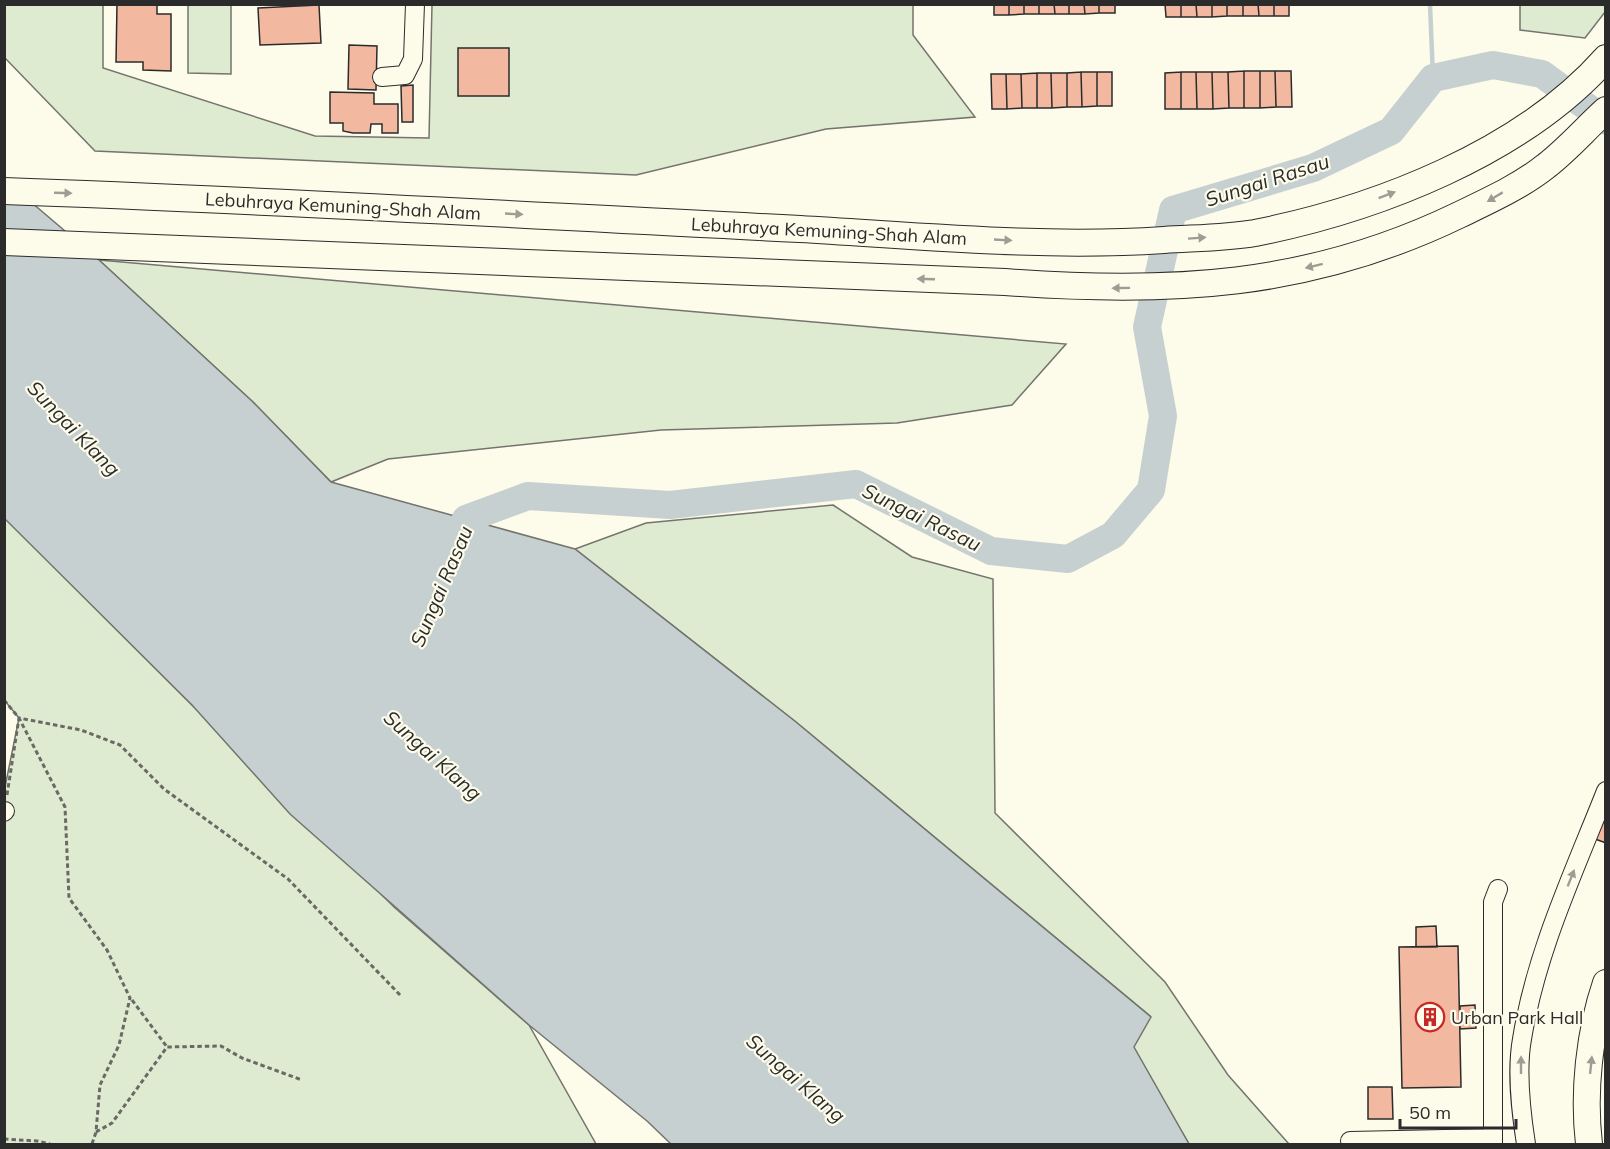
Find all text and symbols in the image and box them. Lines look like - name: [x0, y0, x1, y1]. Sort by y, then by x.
- water label: Sungai Rasau: [1202, 148, 1332, 212]
- street label: Lebuhraya Kemuning-Shah Alam: [205, 187, 481, 225]
- one-way arrow: [53, 189, 72, 198]
- one-way arrow: [1378, 190, 1396, 200]
- one-way arrow: [1487, 191, 1504, 201]
- one-way arrow: [505, 210, 524, 219]
- street label: Lebuhraya Kemuning-Shah Alam: [691, 212, 967, 250]
- one-way arrow: [1188, 233, 1207, 242]
- one-way arrow: [993, 235, 1012, 244]
- one-way arrow: [1305, 262, 1323, 272]
- one-way arrow: [917, 274, 936, 283]
- one-way arrow: [1111, 283, 1130, 292]
- water label: Sungai Klang: [22, 375, 126, 481]
- water label: Sungai Rasau: [859, 477, 985, 557]
- water label: Sungai Rasau: [404, 522, 478, 650]
- water label: Sungai Klang: [379, 705, 487, 805]
- one-way arrow: [1566, 869, 1576, 887]
- building icon: Urban Park Hall: [1414, 1001, 1446, 1033]
- place label: Urban Park Hall: [1451, 1006, 1583, 1029]
- water label: Sungai Klang: [741, 1028, 851, 1128]
- one-way arrow: [1516, 1056, 1526, 1075]
- one-way arrow: [1586, 1056, 1596, 1075]
- scale bar: [1400, 1092, 1516, 1130]
- text: 50 m: [1409, 1101, 1451, 1124]

